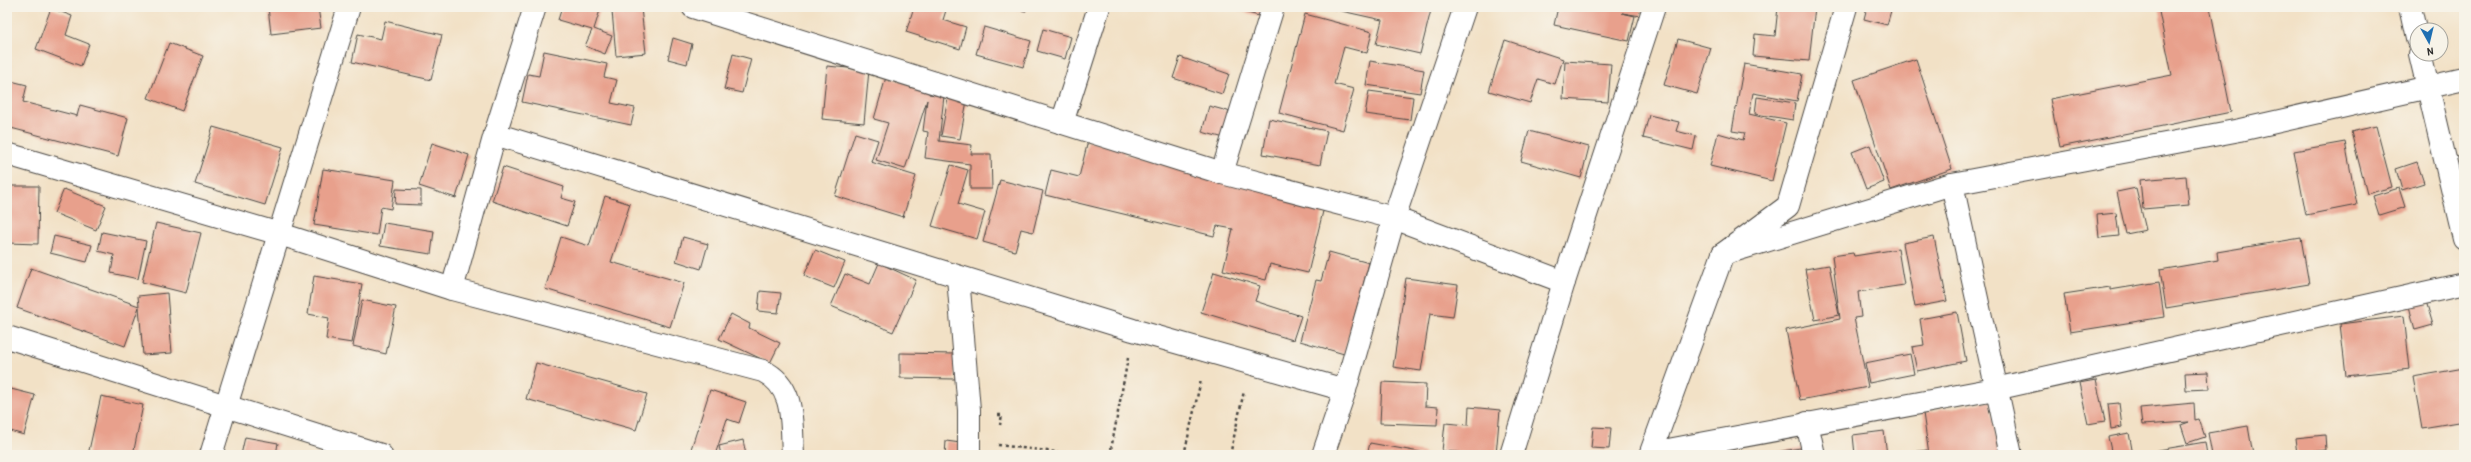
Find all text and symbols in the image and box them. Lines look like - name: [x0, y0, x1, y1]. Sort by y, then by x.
- north arrow: [2409, 22, 2449, 62]
- text: N: [2426, 45, 2434, 59]

